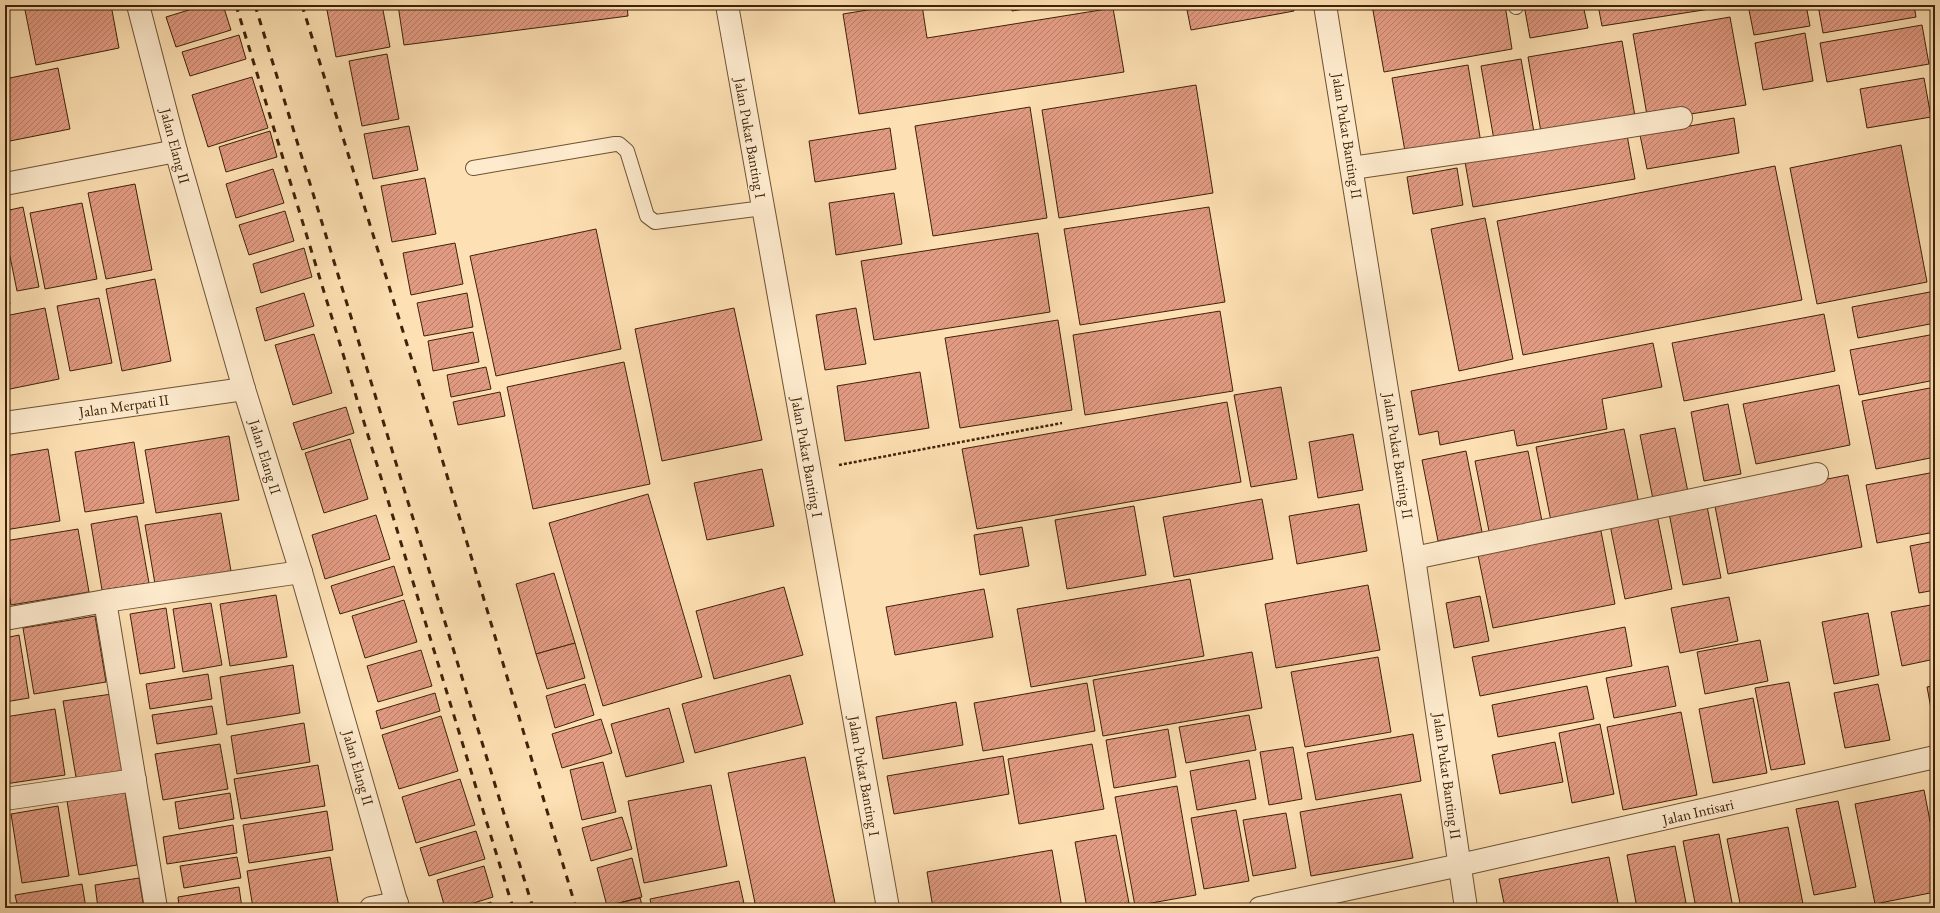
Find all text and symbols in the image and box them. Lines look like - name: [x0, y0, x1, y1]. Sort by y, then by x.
- street label: Jalan Pukat Banting II: [1328, 70, 1367, 200]
- street label: Jalan Pukat Banting I: [730, 74, 770, 200]
- street label: Jalan Elang II: [156, 104, 195, 186]
- street label: Jalan Merpati II: [76, 390, 170, 422]
- street label: Jalan Pukat Banting II: [1379, 390, 1418, 520]
- street label: Jalan Pukat Banting I: [787, 393, 827, 519]
- street label: Jalan Elang II: [245, 415, 286, 497]
- street label: Jalan Pukat Banting II: [1429, 710, 1466, 840]
- street label: Jalan Pukat Banting I: [844, 712, 884, 838]
- street label: Jalan Elang II: [338, 726, 378, 808]
- street label: Jalan Intisari: [1658, 794, 1736, 829]

